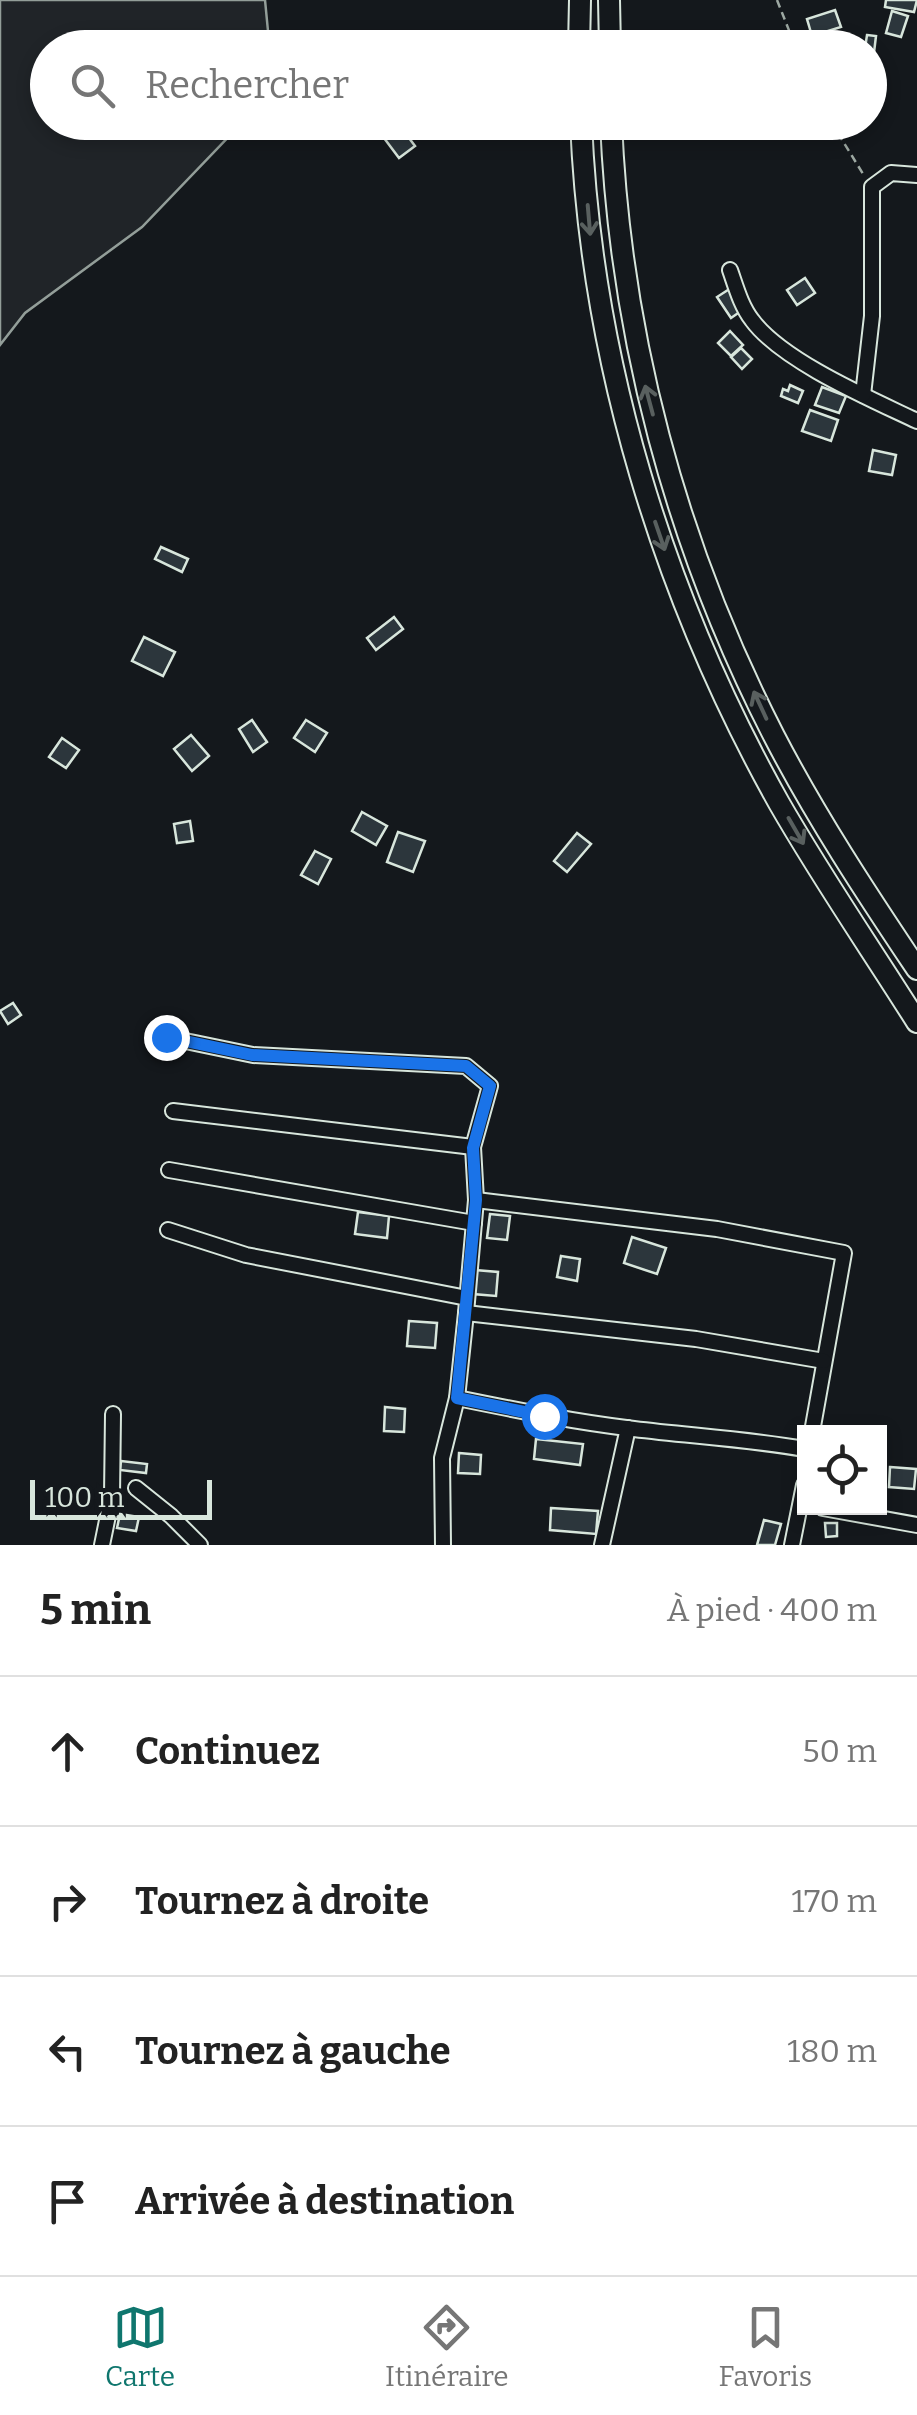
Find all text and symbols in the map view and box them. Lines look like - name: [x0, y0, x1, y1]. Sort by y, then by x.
- search box: [30, 30, 887, 140]
- icon: search: [65, 58, 120, 113]
- text: Rechercher: [145, 62, 349, 108]
- one-way arrow: [579, 203, 598, 235]
- one-way arrow: [639, 385, 657, 417]
- one-way arrow: [653, 520, 671, 551]
- one-way arrow: [749, 691, 768, 721]
- one-way arrow: [786, 816, 806, 845]
- route end: [144, 1015, 190, 1061]
- route start: [522, 1394, 568, 1440]
- map controls: [797, 1425, 887, 1515]
- button: locate: [797, 1425, 887, 1515]
- scale bar: [30, 1475, 212, 1520]
- text: 100 m: [45, 1481, 125, 1514]
- text: 5 min: [40, 1585, 151, 1635]
- text: À pied · 400 m: [667, 1591, 877, 1629]
- icon: ahead: [40, 1724, 95, 1779]
- text: Continuez: [135, 1728, 320, 1774]
- text: 50 m: [802, 1732, 877, 1770]
- icon: right: [40, 1874, 95, 1929]
- text: Tournez à droite: [135, 1878, 429, 1924]
- text: 170 m: [791, 1882, 877, 1920]
- icon: left: [40, 2024, 95, 2079]
- text: Tournez à gauche: [135, 2028, 451, 2074]
- text: 180 m: [787, 2032, 877, 2070]
- icon: arrive: [40, 2174, 95, 2229]
- text: Arrivée à destination: [135, 2178, 514, 2224]
- tab: Carte: [105, 2300, 175, 2393]
- tab: Itinéraire: [385, 2300, 509, 2393]
- tab: Favoris: [718, 2300, 812, 2393]

